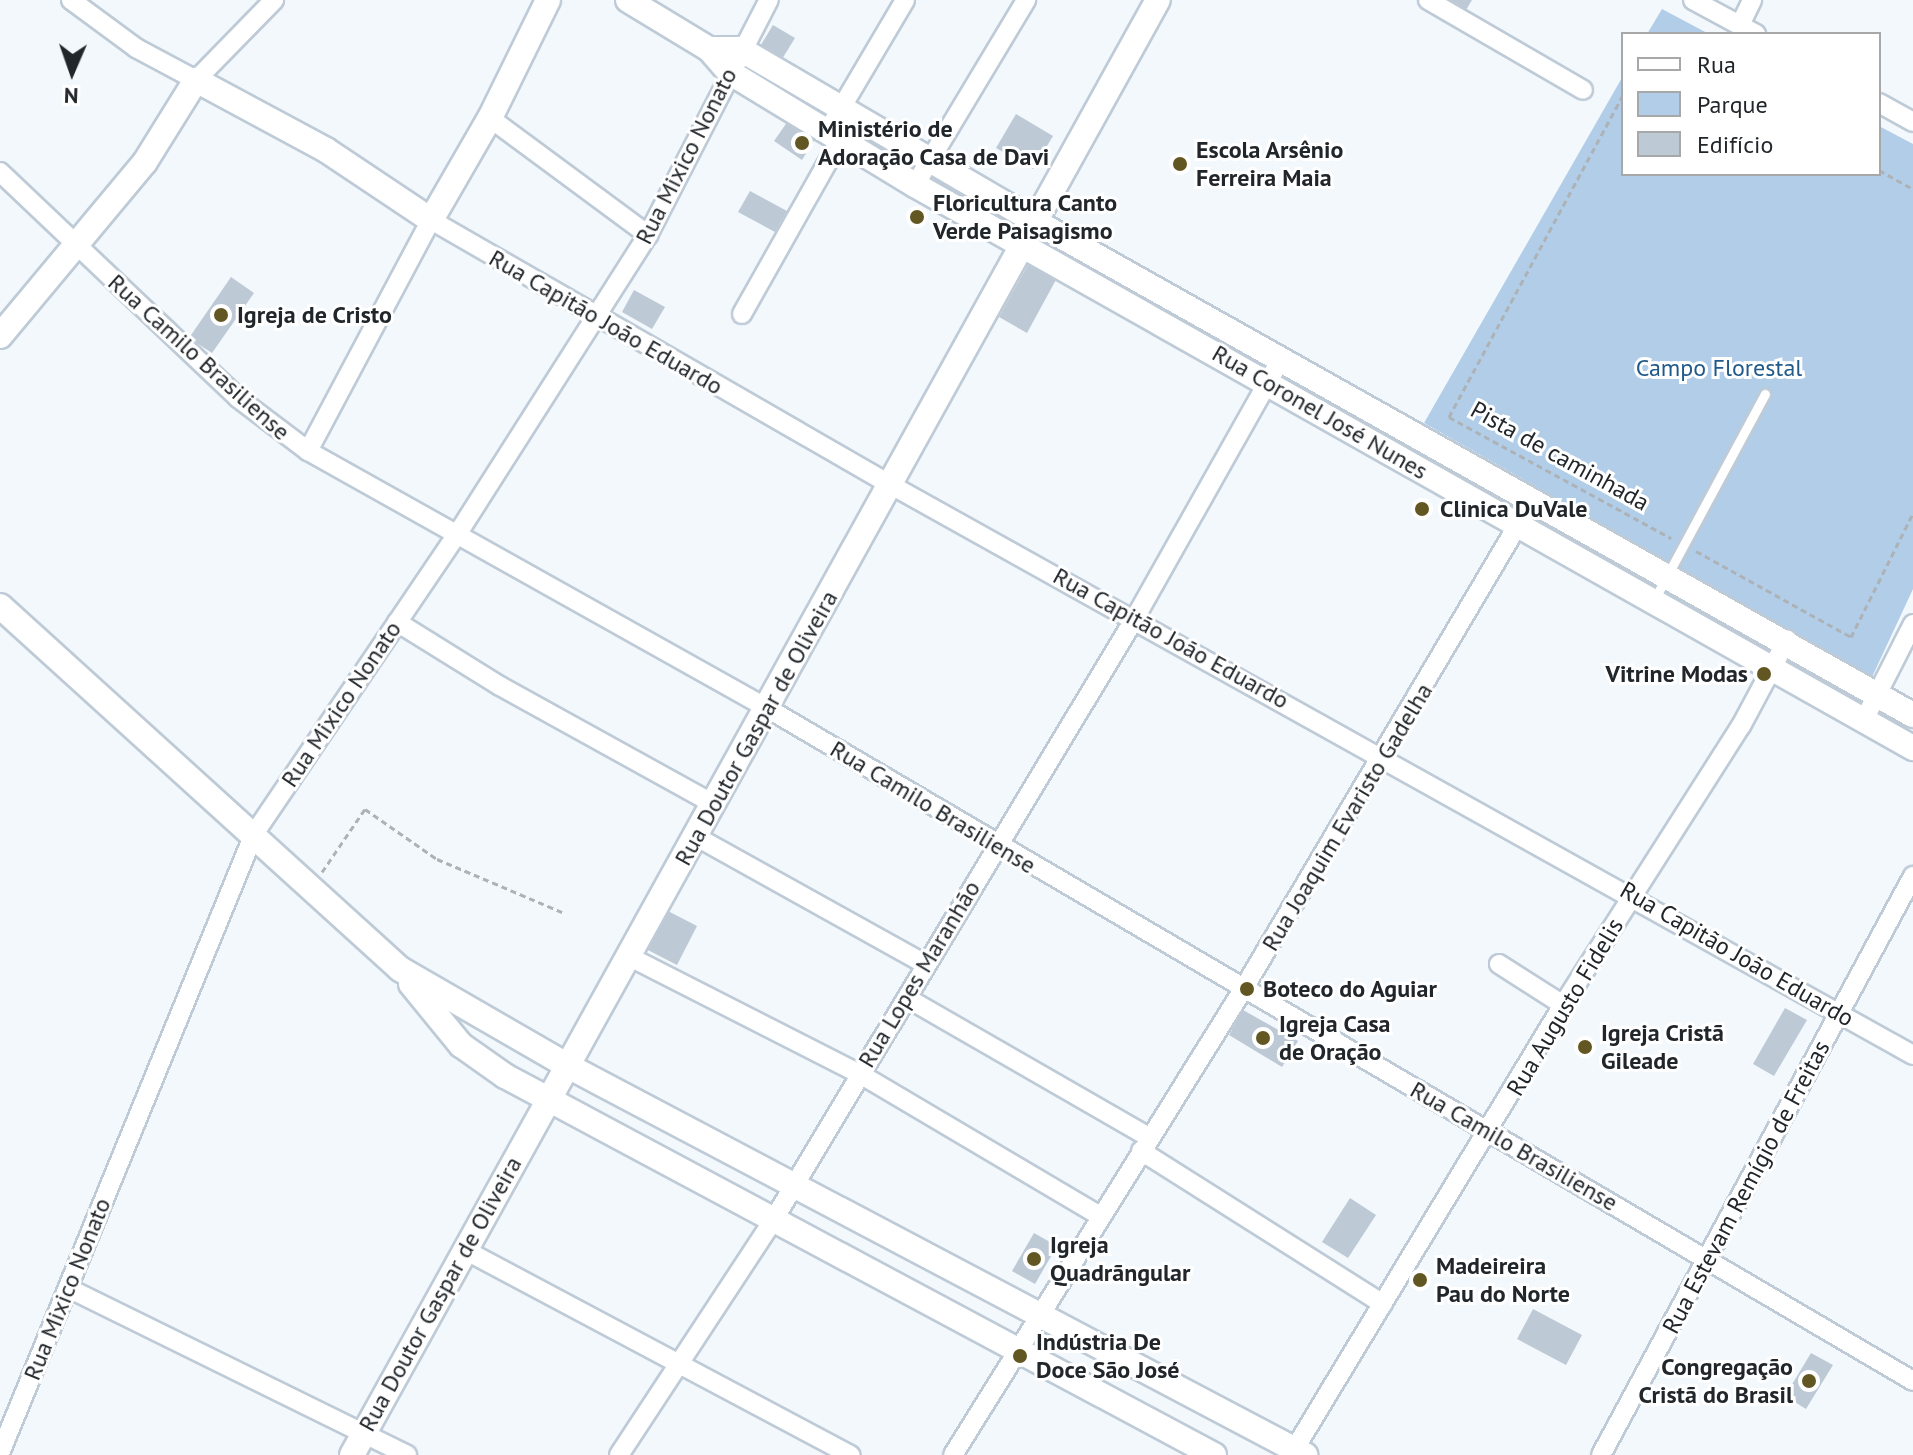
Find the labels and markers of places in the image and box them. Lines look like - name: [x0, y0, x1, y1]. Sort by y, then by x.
- place label: Ministério de Adoração Casa de Davi: [818, 115, 1050, 171]
- marker: Ministério de Adoração Casa de Davi: [793, 134, 811, 152]
- place label: Escola Arsênio Ferreira Maia: [1196, 136, 1344, 192]
- marker: Escola Arsênio Ferreira Maia: [1171, 155, 1189, 173]
- place label: Floricultura Canto Verde Paisagismo: [933, 189, 1117, 245]
- marker: Floricultura Canto Verde Paisagismo: [908, 208, 926, 226]
- place label: Igreja de Cristo: [237, 301, 392, 329]
- marker: Igreja de Cristo: [212, 306, 230, 324]
- place label: Clinica DuVale: [1440, 495, 1588, 523]
- marker: Clinica DuVale: [1411, 498, 1433, 520]
- place label: Vitrine Modas: [1605, 660, 1748, 688]
- marker: Vitrine Modas: [1755, 665, 1773, 683]
- place label: Boteco do Aguiar: [1263, 975, 1438, 1003]
- marker: Boteco do Aguiar: [1238, 980, 1256, 998]
- place label: Igreja Casa de Oração: [1279, 1010, 1391, 1066]
- place label: Igreja Cristã Gileade: [1601, 1019, 1724, 1075]
- marker: Igreja Casa de Oração: [1254, 1029, 1272, 1047]
- marker: Igreja Cristã Gileade: [1576, 1038, 1594, 1056]
- place label: Igreja Quadrãngular: [1050, 1231, 1190, 1287]
- marker: Igreja Quadrãngular: [1025, 1250, 1043, 1268]
- place label: Madeireira Pau do Norte: [1436, 1252, 1570, 1308]
- marker: Madeireira Pau do Norte: [1411, 1271, 1429, 1289]
- place label: Indústria De Doce São José: [1036, 1328, 1179, 1384]
- marker: Indústria De Doce São José: [1011, 1347, 1029, 1365]
- place label: Congregação Cristã do Brasil: [1638, 1353, 1793, 1409]
- marker: Congregação Cristã do Brasil: [1800, 1372, 1818, 1390]

